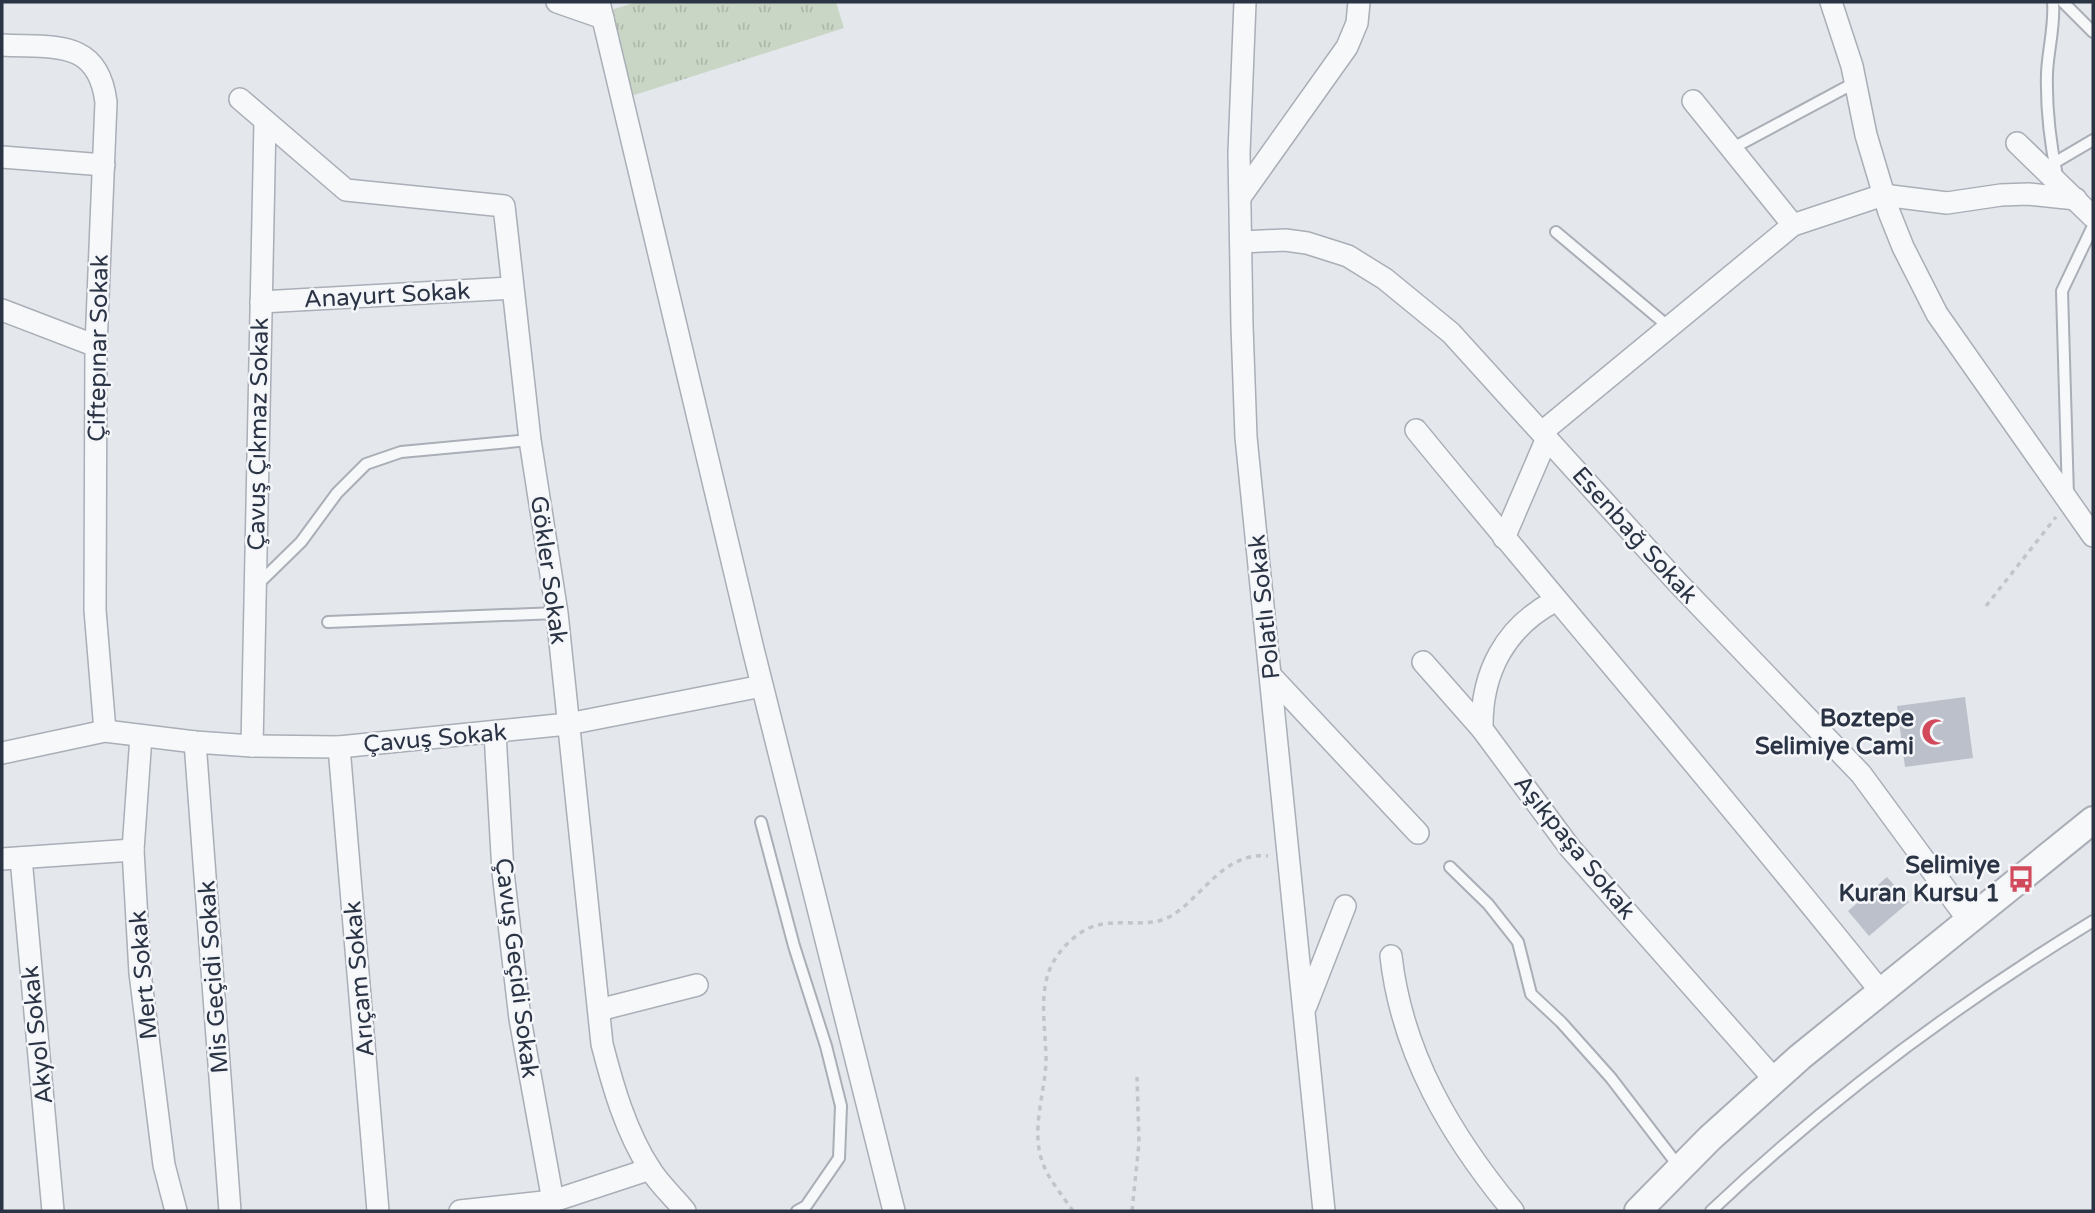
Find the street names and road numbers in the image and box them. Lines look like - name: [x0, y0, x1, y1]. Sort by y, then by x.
- street label: Çiftepınar Sokak: [82, 254, 115, 442]
- street label: Anayurt Sokak: [303, 277, 471, 314]
- street label: Çavuş Çıkmaz Sokak: [242, 317, 275, 551]
- street label: Esenbağ Sokak: [1566, 461, 1704, 610]
- street label: Gökler Sokak: [524, 494, 573, 646]
- street label: Polatlı Sokak: [1242, 533, 1287, 681]
- street label: Çavuş Sokak: [362, 718, 508, 759]
- street label: Aşıkpaşa Sokak: [1508, 769, 1642, 925]
- street label: Çavuş Geçidi Sokak: [489, 856, 544, 1080]
- street label: Mis Geçidi Sokak: [192, 880, 235, 1074]
- street label: Arıçam Sokak: [338, 900, 381, 1058]
- street label: Mert Sokak: [123, 909, 164, 1041]
- street label: Akyol Sokak: [16, 964, 59, 1106]

